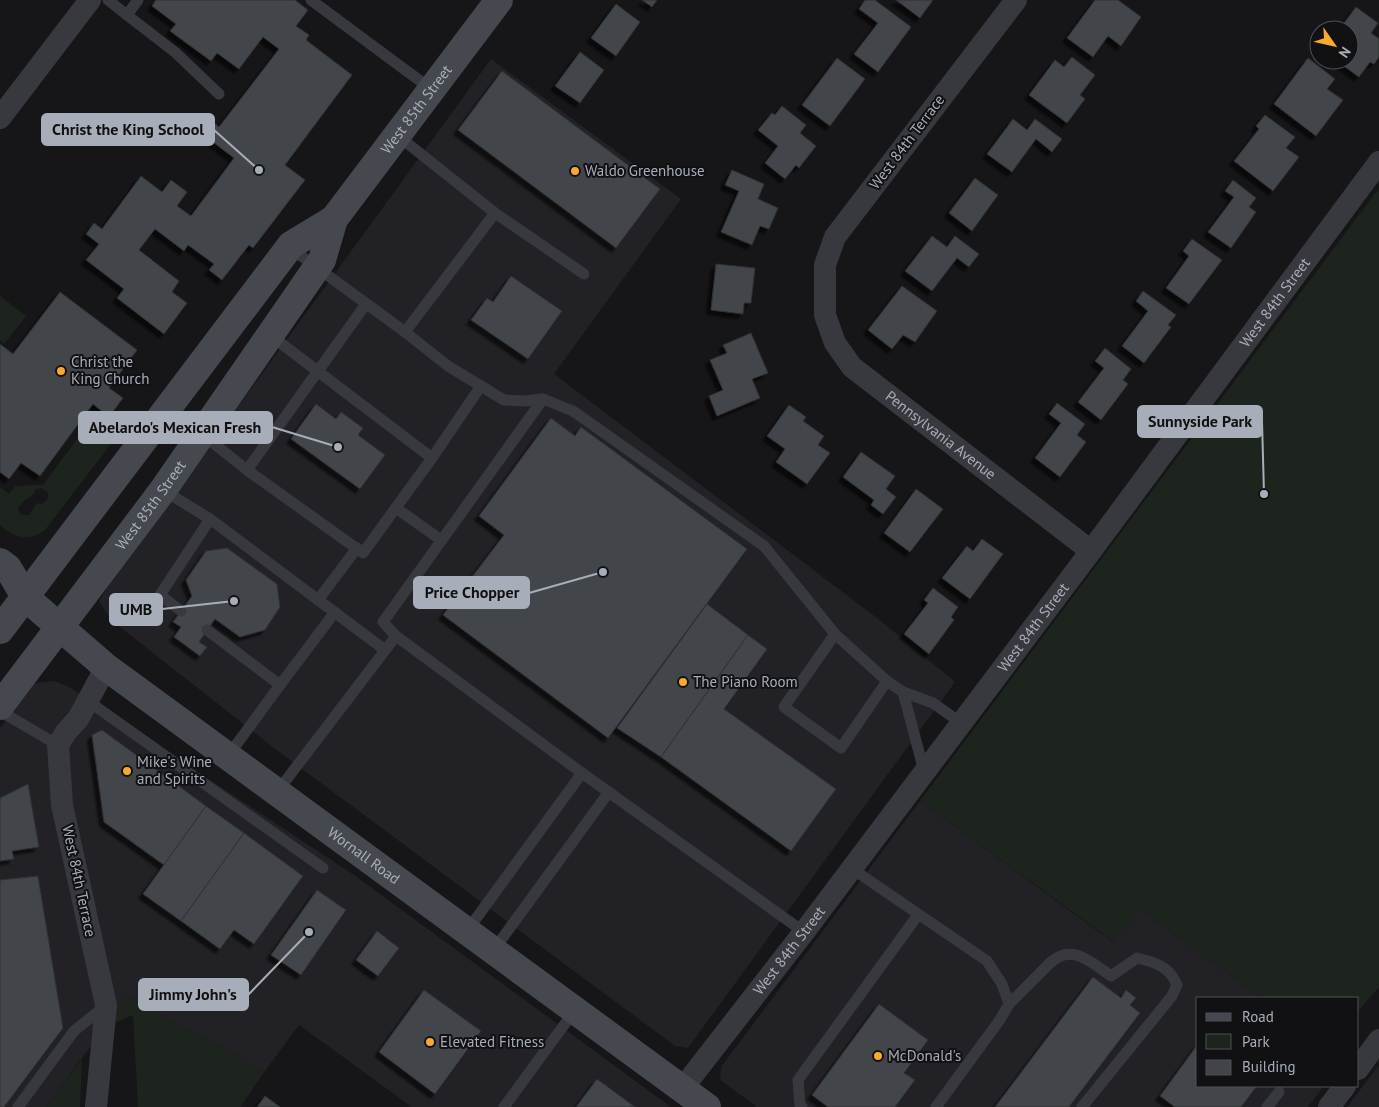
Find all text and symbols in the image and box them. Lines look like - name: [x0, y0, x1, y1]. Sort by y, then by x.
- north arrow: [1309, 20, 1359, 70]
- text: N: [1335, 43, 1355, 61]
- street label: West 85th Street: [376, 61, 456, 158]
- street label: West 84th Terrace: [865, 91, 948, 193]
- callout: Christ the King School: [42, 114, 214, 145]
- text: Christ the King School: [52, 119, 204, 139]
- place label: Waldo Greenhouse: [585, 161, 705, 180]
- marker: Waldo Greenhouse: [569, 165, 581, 177]
- street label: West 84th Street: [1235, 254, 1314, 351]
- place label: Christ the King Church: [71, 352, 149, 388]
- marker: Christ the King Church: [55, 365, 67, 377]
- street label: Pennsylvania Avenue: [882, 386, 1000, 483]
- callout: Sunnyside Park: [1138, 406, 1262, 437]
- text: Sunnyside Park: [1148, 411, 1252, 431]
- callout: Abelardo's Mexican Fresh: [79, 412, 272, 443]
- text: Abelardo's Mexican Fresh: [89, 417, 261, 437]
- street label: West 85th Street: [111, 456, 190, 554]
- callout: Price Chopper: [414, 577, 529, 608]
- street label: West 84th Street: [993, 579, 1073, 676]
- text: Price Chopper: [425, 582, 520, 602]
- callout: UMB: [110, 594, 162, 625]
- text: UMB: [120, 599, 152, 619]
- place label: The Piano Room: [693, 672, 798, 691]
- marker: The Piano Room: [677, 676, 689, 688]
- place label: Mike's Wine and Spirits: [137, 752, 212, 788]
- marker: Mike's Wine and Spirits: [121, 765, 133, 777]
- street label: Wornall Road: [324, 822, 404, 888]
- street label: West 84th Terrace: [58, 823, 101, 938]
- street label: West 84th Street: [749, 902, 829, 999]
- callout: Jimmy John's: [139, 979, 248, 1010]
- text: Jimmy John's: [148, 984, 237, 1004]
- legend: [1196, 997, 1359, 1087]
- text: Road: [1242, 1007, 1274, 1026]
- place label: Elevated Fitness: [440, 1032, 544, 1051]
- text: Park: [1242, 1032, 1270, 1051]
- marker: Elevated Fitness: [424, 1036, 436, 1048]
- place label: McDonald's: [888, 1046, 961, 1065]
- marker: McDonald's: [872, 1050, 884, 1062]
- text: Building: [1242, 1057, 1296, 1076]

